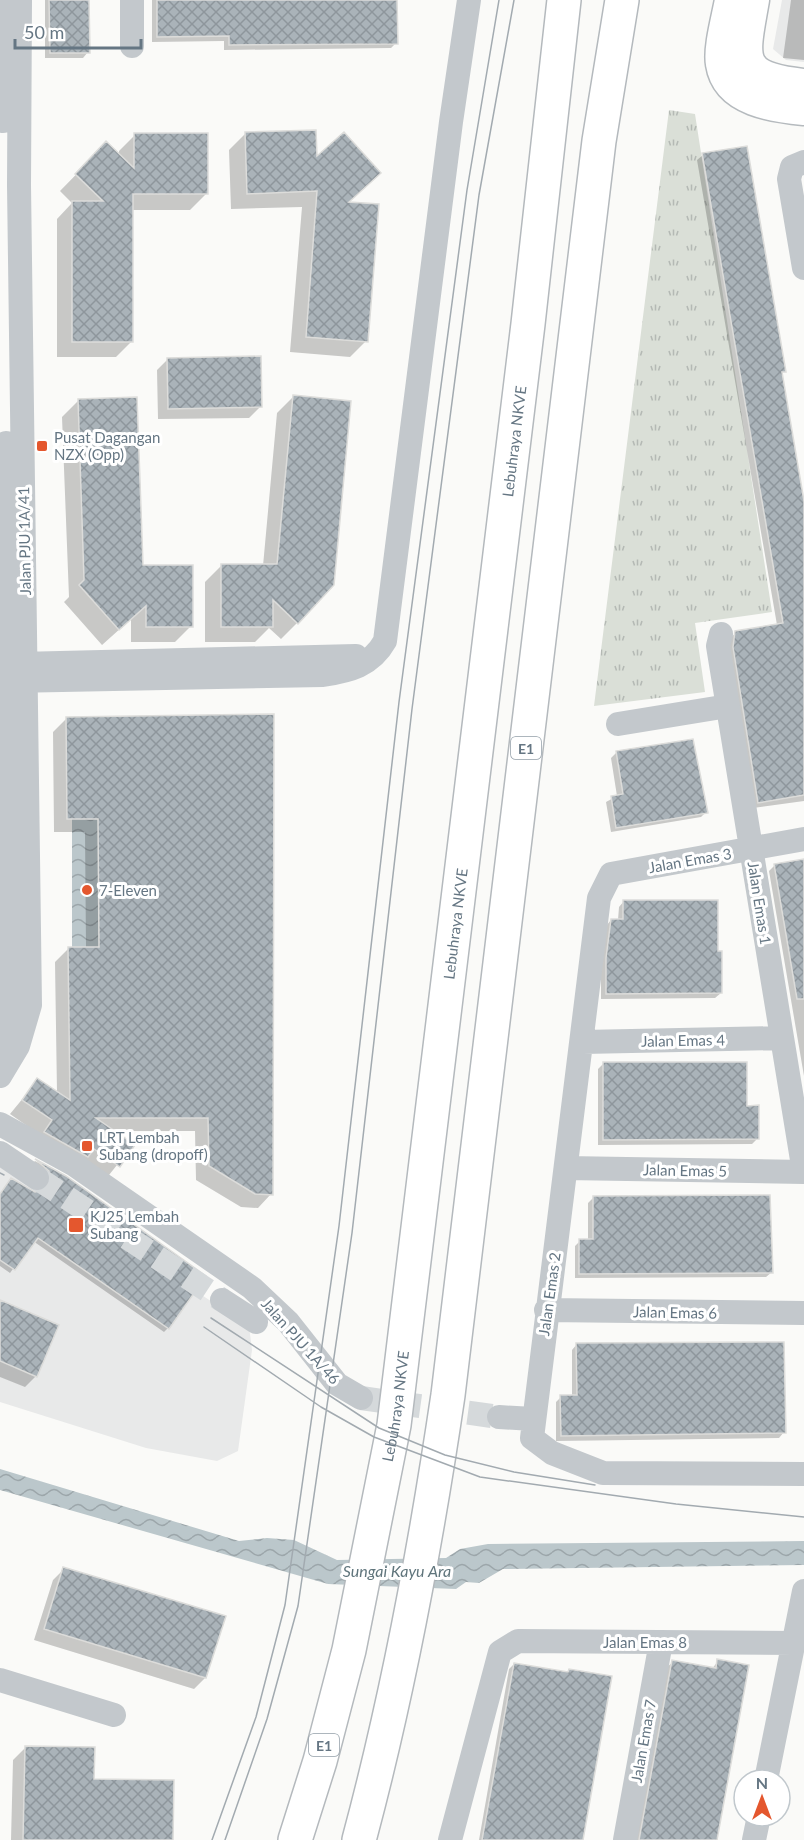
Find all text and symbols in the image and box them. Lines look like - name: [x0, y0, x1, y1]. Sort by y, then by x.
- scale bar: [15, 12, 141, 50]
- text: 50 m: [24, 21, 64, 43]
- street label: Lebuhraya NKVE: [498, 385, 529, 498]
- place label: Pusat Dagangan NZX (Opp): [54, 428, 160, 463]
- marker: Pusat Dagangan NZX (Opp): [35, 439, 49, 453]
- street label: Jalan PJU 1A/41: [14, 486, 34, 596]
- road number: E1: [511, 737, 541, 759]
- street label: Jalan Emas 3: [647, 844, 733, 876]
- street label: Jalan Emas 1: [745, 860, 775, 946]
- street label: Lebuhraya NKVE: [439, 867, 471, 980]
- place label: 7-Eleven: [99, 881, 157, 899]
- marker: 7-Eleven: [80, 883, 94, 897]
- street label: Jalan Emas 4: [641, 1030, 725, 1050]
- place label: LRT Lembah Subang (dropoff): [99, 1128, 208, 1163]
- marker: LRT Lembah Subang (dropoff): [80, 1139, 94, 1153]
- street label: Jalan Emas 5: [643, 1160, 727, 1180]
- place label: KJ25 Lembah Subang: [90, 1207, 179, 1242]
- marker: KJ25 Lembah Subang: [67, 1216, 85, 1234]
- street label: Jalan Emas 2: [534, 1251, 564, 1337]
- street label: Jalan PJU 1A/46: [258, 1295, 344, 1388]
- street label: Jalan Emas 6: [633, 1302, 717, 1322]
- street label: Lebuhraya NKVE: [378, 1350, 412, 1463]
- water label: Sungai Kayu Ara: [343, 1561, 451, 1580]
- street label: Jalan Emas 8: [603, 1633, 687, 1651]
- street label: Jalan Emas 7: [627, 1698, 659, 1784]
- road number: E1: [309, 1734, 339, 1756]
- north arrow: [732, 1768, 792, 1828]
- text: N: [756, 1773, 768, 1792]

